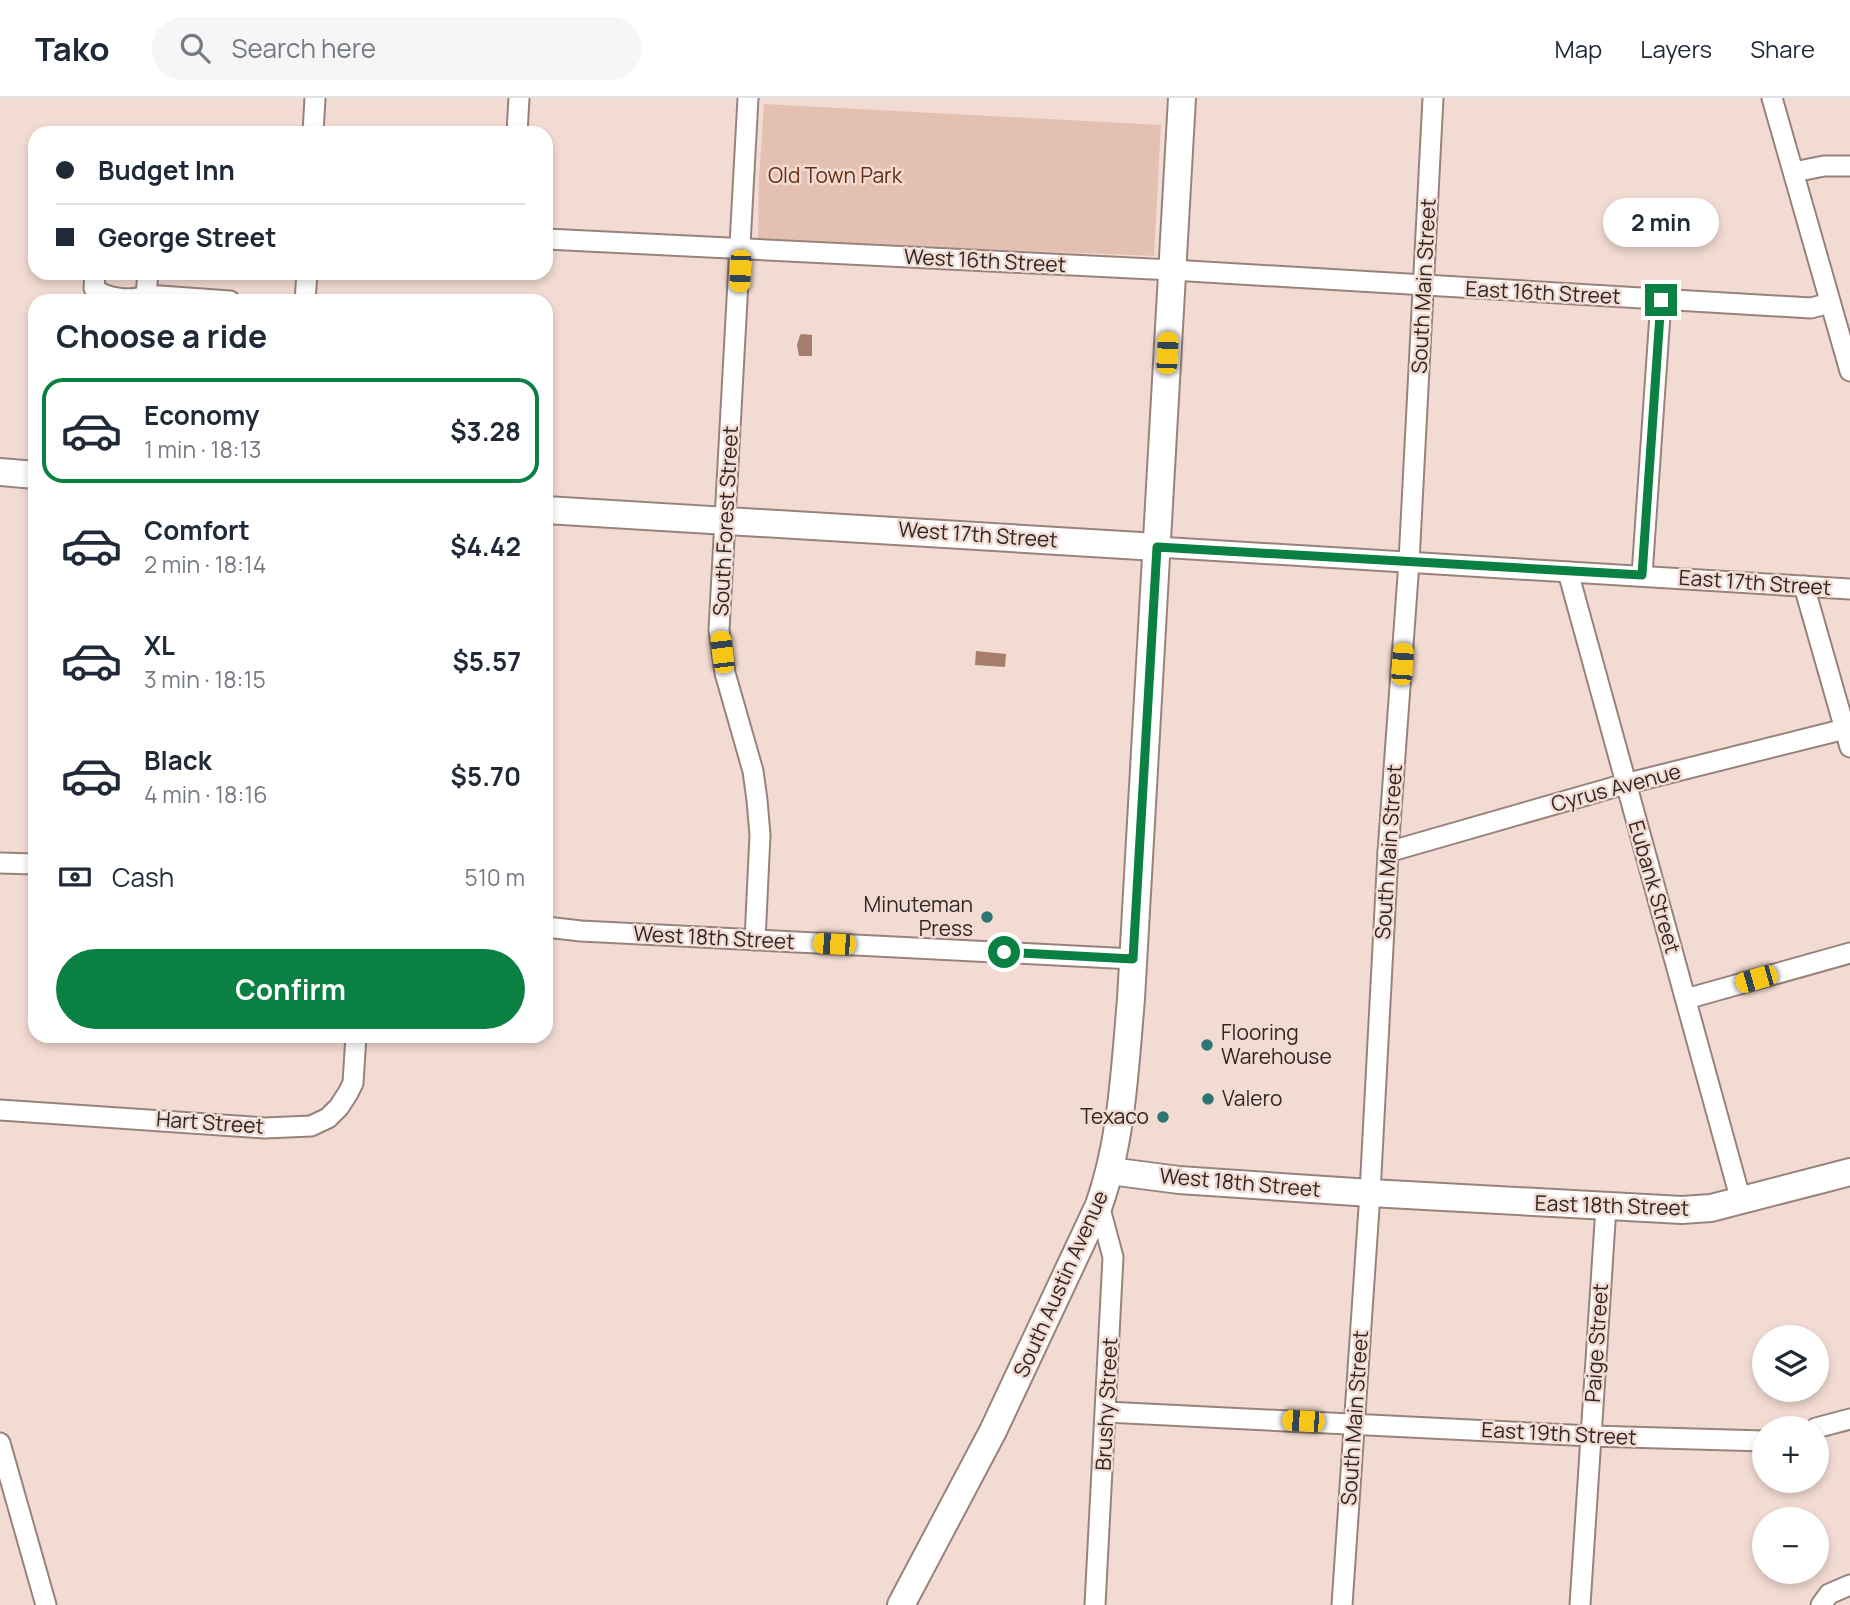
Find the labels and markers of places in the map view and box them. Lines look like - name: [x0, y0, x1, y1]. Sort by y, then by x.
- place label: Minuteman Press: [864, 890, 973, 942]
- marker: Minuteman Press: [979, 909, 995, 925]
- place label: Flooring Warehouse: [1221, 1018, 1332, 1070]
- marker: Flooring Warehouse: [1199, 1037, 1215, 1053]
- place label: Valero: [1222, 1084, 1282, 1112]
- marker: Valero: [1200, 1091, 1216, 1107]
- place label: Texaco: [1080, 1102, 1149, 1130]
- marker: Texaco: [1155, 1109, 1171, 1125]

